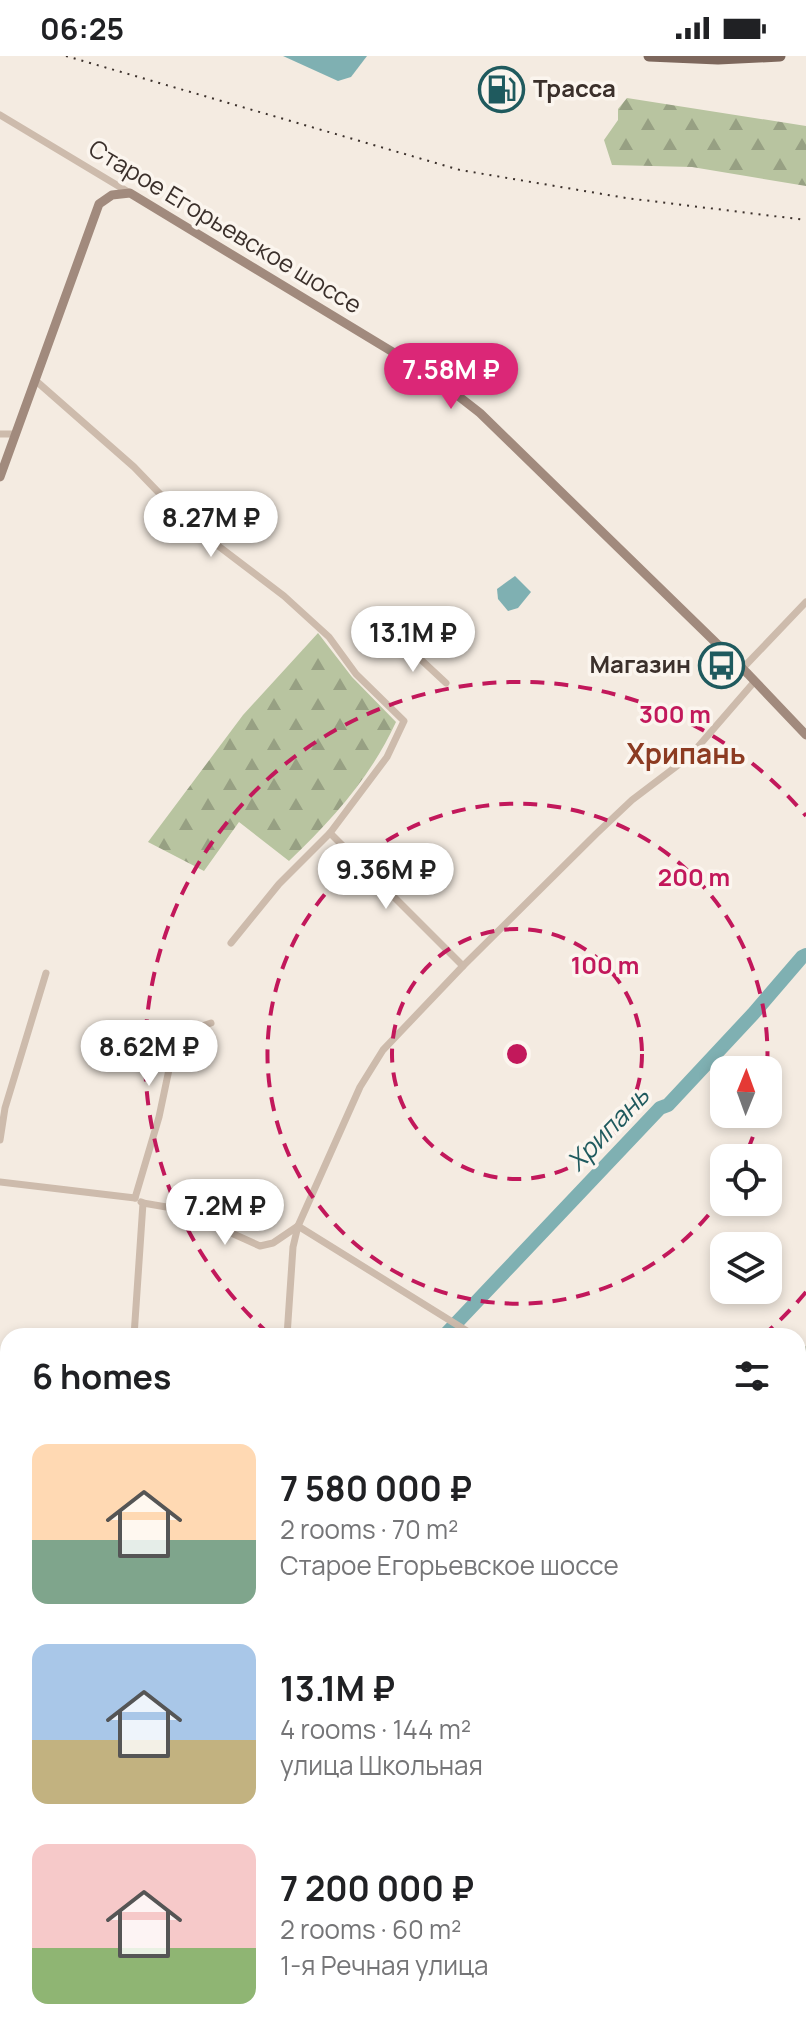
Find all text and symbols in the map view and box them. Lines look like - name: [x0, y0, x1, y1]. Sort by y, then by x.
- text: 06:25: [40, 8, 124, 49]
- fuel station icon: Трасса: [478, 65, 526, 113]
- place label: Трасса: [533, 71, 616, 104]
- street label: Старое Егорьевское шоссе: [83, 131, 368, 320]
- pin: 7.58M ₽: [377, 343, 525, 411]
- text: 7.58M ₽: [402, 351, 500, 387]
- pin: 8.27M ₽: [137, 491, 285, 559]
- text: 8.27M ₽: [162, 499, 260, 535]
- pin: 13.1M ₽: [339, 606, 487, 674]
- text: 13.1M ₽: [369, 614, 457, 650]
- bus stop icon: Магазин: [698, 641, 746, 689]
- place label: Магазин: [590, 647, 691, 680]
- text: 300 m: [639, 697, 711, 730]
- district label: Хрипань: [626, 734, 746, 772]
- pin: 9.36M ₽: [312, 843, 460, 911]
- text: 9.36M ₽: [336, 851, 436, 887]
- text: 200 m: [658, 860, 730, 893]
- text: 100 m: [571, 948, 639, 981]
- pin: 8.62M ₽: [75, 1020, 223, 1088]
- text: 8.62M ₽: [99, 1028, 199, 1064]
- centre of rings: [503, 1040, 531, 1068]
- north arrow: [710, 1056, 782, 1128]
- map controls: [710, 1056, 782, 1304]
- water label: Хрипань: [558, 1077, 657, 1178]
- button: locate: [710, 1144, 782, 1216]
- pin: 7.2M ₽: [160, 1179, 290, 1247]
- text: 7.2M ₽: [184, 1187, 266, 1223]
- button: layers: [710, 1232, 782, 1304]
- text: 6 homes: [32, 1353, 171, 1399]
- icon: filters: [730, 1354, 774, 1398]
- text: 7 580 000 ₽: [280, 1465, 472, 1511]
- icon: home: [96, 1476, 192, 1572]
- text: 2 rooms · 70 m²: [280, 1511, 458, 1547]
- text: Старое Егорьевское шоссе: [280, 1547, 619, 1583]
- text: 13.1M ₽: [280, 1665, 395, 1711]
- icon: home: [96, 1676, 192, 1772]
- text: 4 rooms · 144 m²: [280, 1711, 471, 1747]
- text: улица Школьная: [280, 1747, 483, 1783]
- text: 7 200 000 ₽: [280, 1865, 474, 1911]
- icon: home: [96, 1876, 192, 1972]
- text: 2 rooms · 60 m²: [280, 1911, 462, 1947]
- text: 1-я Речная улица: [280, 1947, 489, 1983]

